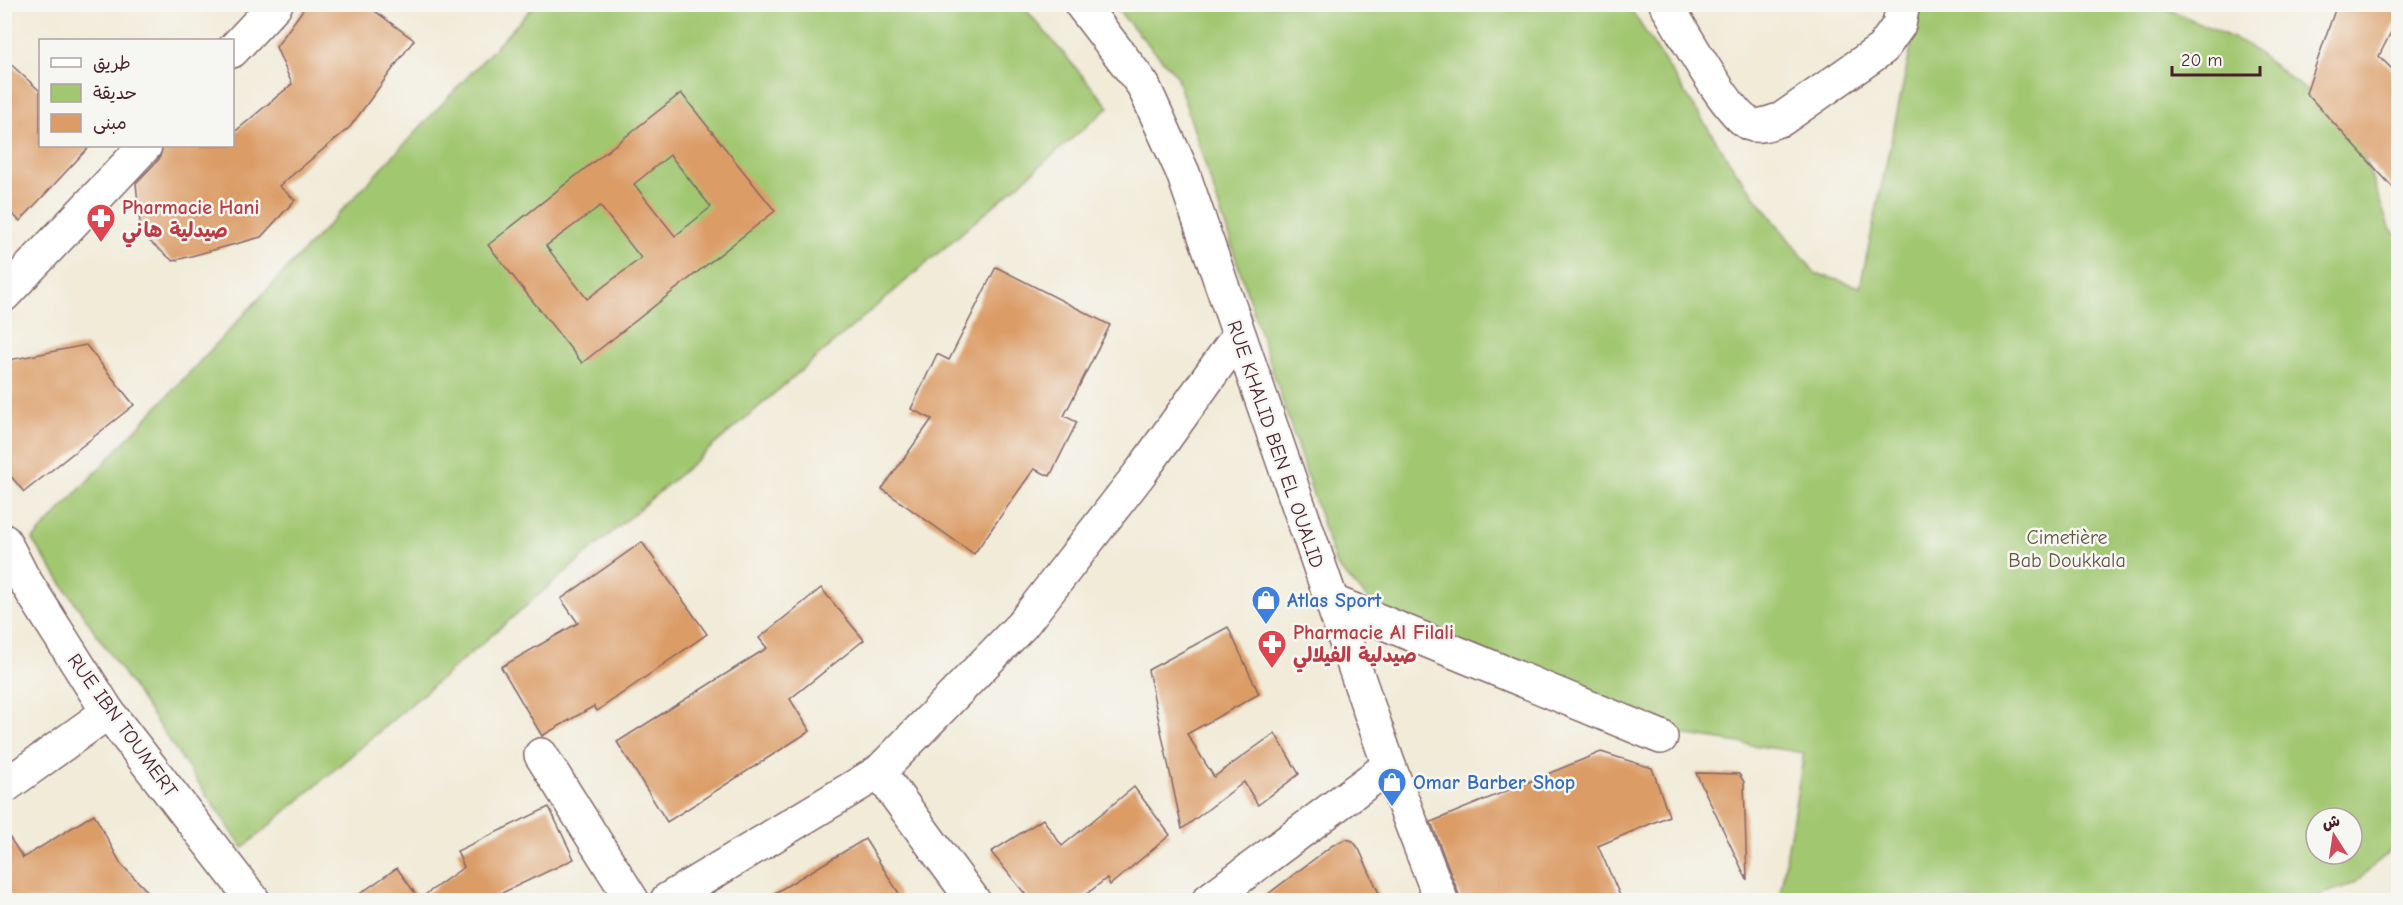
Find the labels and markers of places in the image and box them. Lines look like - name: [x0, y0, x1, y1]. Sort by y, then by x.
- place label: Pharmacie Hani صيدلية هاني: [122, 196, 259, 248]
- pharmacy icon: Pharmacie Hani صيدلية هاني: [85, 202, 117, 244]
- shop icon: Atlas Sport: [1250, 584, 1282, 626]
- place label: Atlas Sport: [1287, 589, 1382, 612]
- place label: Pharmacie Al Filali صيدلية الفيلالي: [1293, 621, 1454, 673]
- pharmacy icon: Pharmacie Al Filali صيدلية الفيلالي: [1256, 628, 1288, 670]
- shop icon: Omar Barber Shop: [1376, 766, 1408, 808]
- place label: Omar Barber Shop: [1413, 771, 1575, 794]

